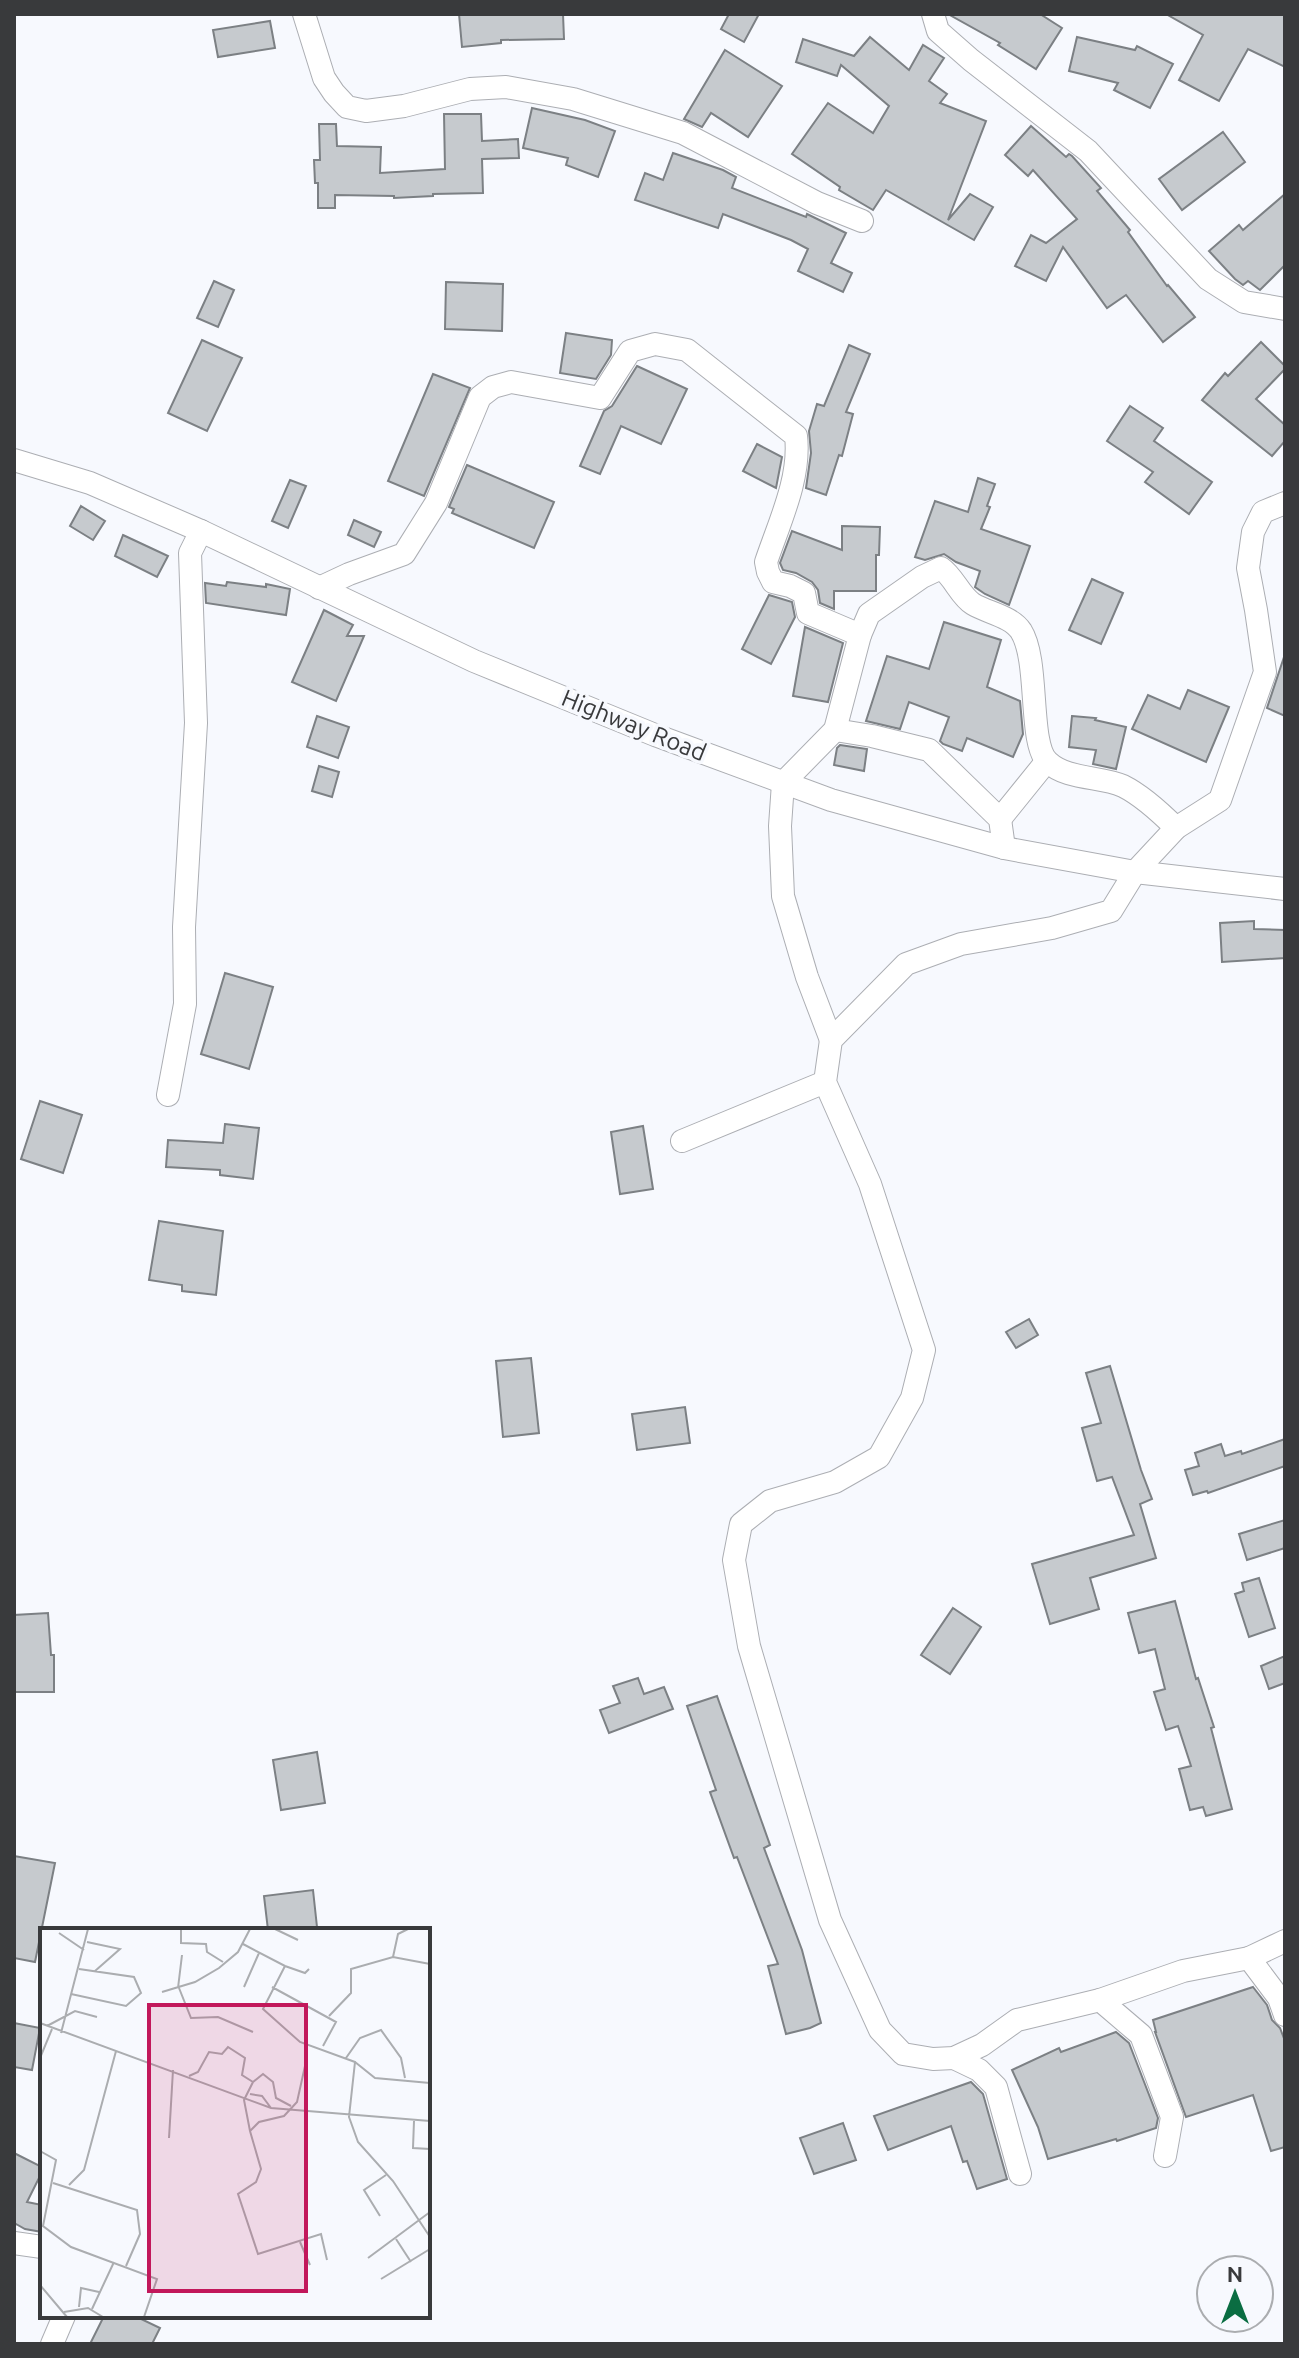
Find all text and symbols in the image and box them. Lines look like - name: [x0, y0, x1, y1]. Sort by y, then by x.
- street label: Highway Road: [558, 684, 710, 766]
- inset map: [40, 1928, 430, 2318]
- north arrow: [1195, 2254, 1275, 2334]
- text: N: [1227, 2261, 1243, 2286]

